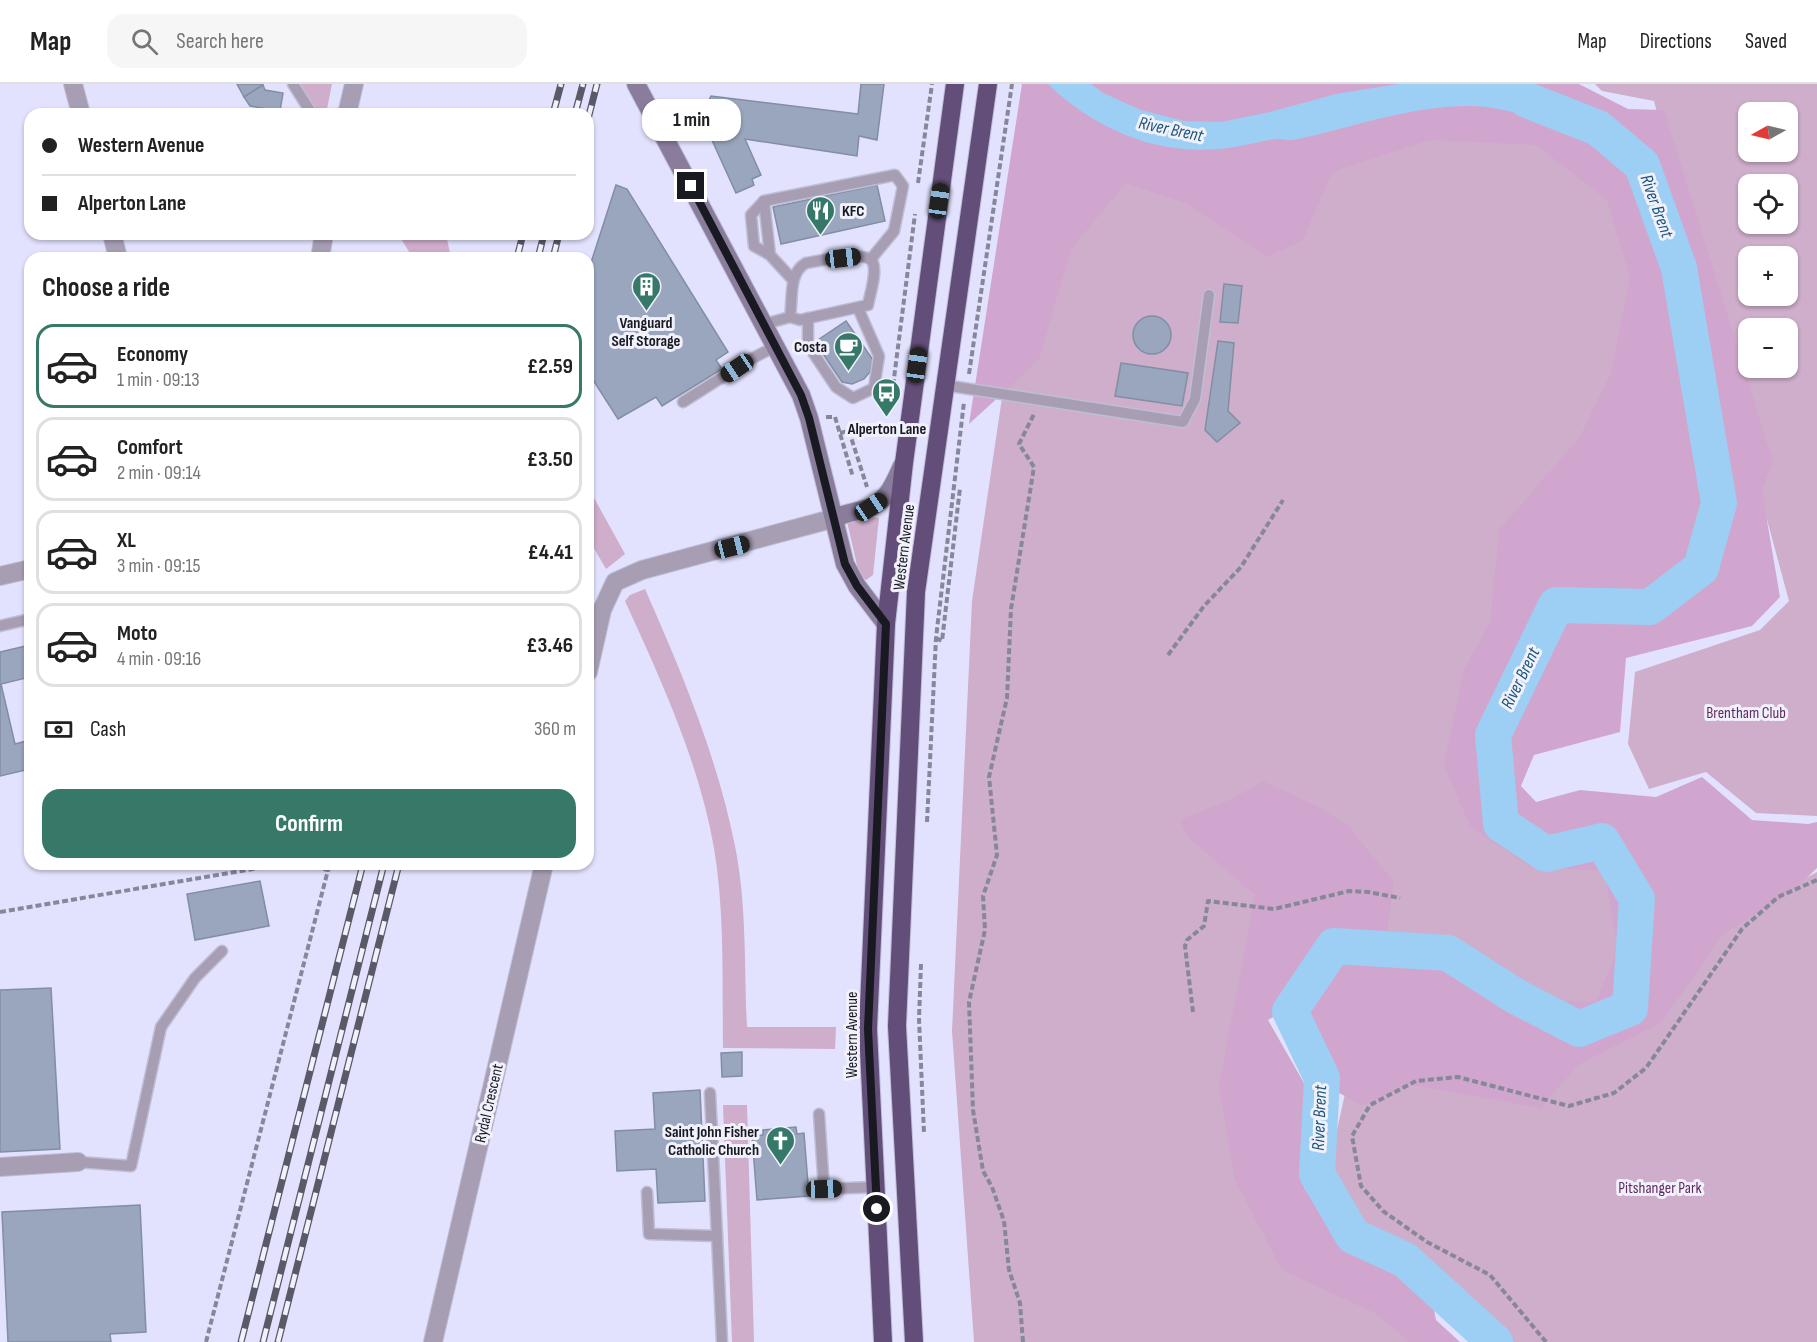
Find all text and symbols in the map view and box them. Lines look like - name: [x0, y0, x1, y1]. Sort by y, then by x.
- search box: [107, 14, 527, 68]
- text: Map: [30, 25, 71, 58]
- icon: search: [128, 25, 161, 58]
- text: Search here: [176, 28, 264, 55]
- text: Map: [1577, 29, 1607, 54]
- text: Directions: [1640, 29, 1712, 54]
- text: Saved: [1745, 29, 1787, 54]
- callout: 1 min: [642, 99, 740, 141]
- north arrow: [1738, 102, 1798, 162]
- map controls: [1738, 102, 1798, 378]
- text: 1 min: [673, 108, 710, 132]
- water label: River Brent: [1137, 112, 1206, 147]
- text: Western Avenue: [78, 132, 204, 159]
- route end: [677, 172, 704, 199]
- water label: River Brent: [1635, 172, 1678, 241]
- button: locate: [1738, 174, 1798, 234]
- car: [928, 182, 950, 220]
- text: Alperton Lane: [78, 190, 186, 217]
- restaurant icon: KFC: [805, 194, 837, 236]
- place label: KFC: [842, 202, 865, 221]
- button: +: [1738, 246, 1798, 306]
- car: [824, 247, 862, 269]
- building icon: Vanguard Self Storage: [630, 270, 662, 312]
- text: Choose a ride: [42, 272, 170, 304]
- place label: Vanguard Self Storage: [612, 314, 681, 351]
- button: −: [1738, 318, 1798, 378]
- cafe icon: Costa: [832, 330, 864, 372]
- place label: Costa: [794, 338, 827, 357]
- icon: car: [45, 339, 99, 393]
- text: Economy: [117, 341, 188, 368]
- car: [906, 346, 928, 384]
- car: [717, 350, 757, 386]
- text: £2.59: [527, 353, 573, 380]
- text: 1 min · 09:13: [117, 368, 200, 392]
- bus stop icon: Alperton Lane: [871, 376, 903, 418]
- place label: Alperton Lane: [847, 420, 926, 439]
- icon: car: [45, 432, 99, 486]
- text: Comfort: [117, 434, 183, 461]
- text: £3.50: [527, 446, 573, 473]
- text: 2 min · 09:14: [117, 461, 201, 485]
- car: [851, 489, 891, 525]
- street label: Western Avenue: [890, 503, 919, 591]
- icon: car: [45, 525, 99, 579]
- text: XL: [117, 527, 136, 554]
- car: [712, 534, 752, 560]
- text: £4.41: [528, 539, 573, 566]
- text: 3 min · 09:15: [117, 554, 201, 578]
- icon: car: [45, 618, 99, 672]
- text: Moto: [117, 620, 157, 647]
- text: £3.46: [526, 632, 573, 659]
- water label: River Brent: [1497, 644, 1545, 712]
- text: 4 min · 09:16: [117, 647, 201, 671]
- park label: Brentham Club: [1706, 704, 1786, 723]
- icon: cash: [42, 713, 75, 746]
- text: Cash: [90, 716, 126, 743]
- text: 360 m: [534, 717, 576, 741]
- button: Confirm: [42, 789, 576, 858]
- street label: Western Avenue: [843, 992, 862, 1078]
- street label: Rydal Crescent: [471, 1062, 508, 1145]
- water label: River Brent: [1308, 1084, 1331, 1151]
- place label: Saint John Fisher Catholic Church: [665, 1123, 759, 1160]
- church icon: Saint John Fisher Catholic Church: [764, 1124, 796, 1166]
- car: [806, 1179, 842, 1199]
- park label: Pitshanger Park: [1618, 1179, 1702, 1198]
- route start: [863, 1195, 890, 1222]

